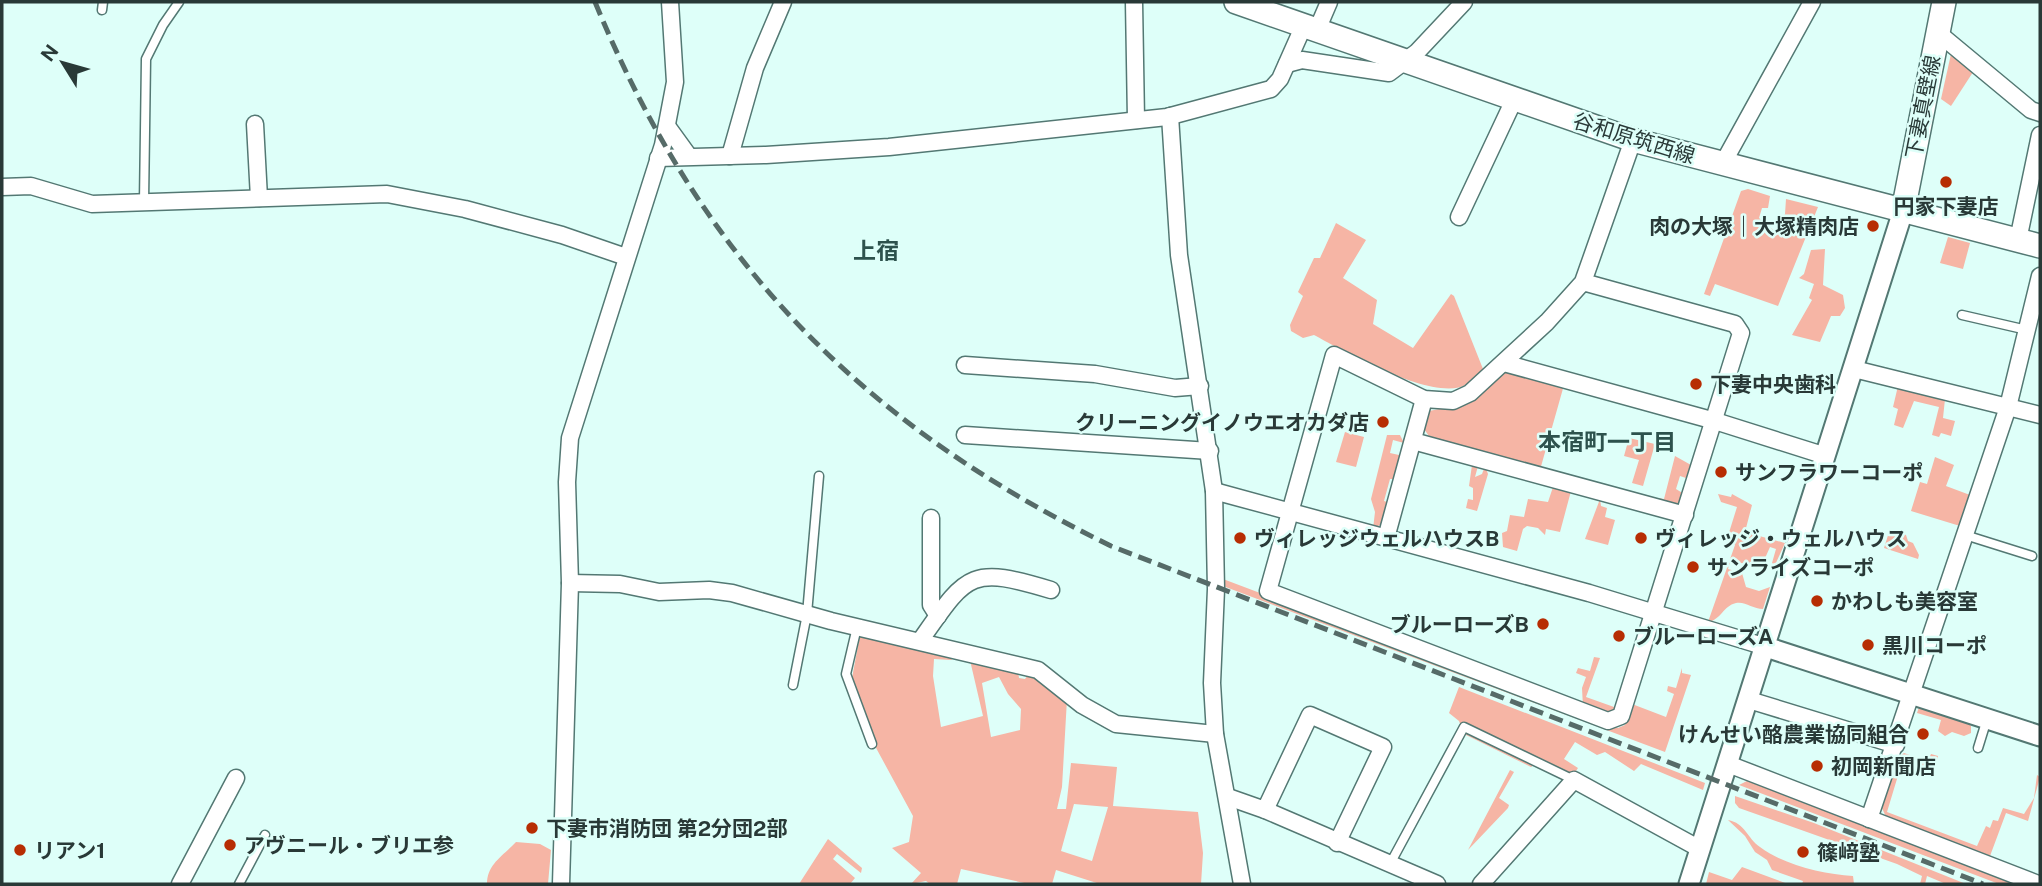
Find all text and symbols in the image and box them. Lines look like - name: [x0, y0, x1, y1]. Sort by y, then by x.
- north arrow: [28, 28, 98, 98]
- text: N: [36, 40, 63, 65]
- street label: 下妻真壁線: [1901, 53, 1945, 161]
- street label: 谷和原筑西線: [1570, 108, 1698, 168]
- marker: 円家下妻店: [1938, 174, 1954, 190]
- place label: 円家下妻店: [1894, 194, 1999, 219]
- place label: 肉の大塚｜大塚精肉店: [1649, 214, 1859, 239]
- marker: 肉の大塚｜大塚精肉店: [1865, 218, 1881, 234]
- district label: 上宿: [853, 237, 899, 264]
- place label: 下妻中央歯科: [1710, 372, 1836, 397]
- marker: 下妻中央歯科: [1688, 376, 1704, 392]
- place label: クリーニングイノウエオカダ店: [1075, 410, 1369, 435]
- marker: クリーニングイノウエオカダ店: [1375, 414, 1391, 430]
- district label: 本宿町一丁目: [1538, 428, 1676, 455]
- place label: サンフラワーコーポ: [1735, 460, 1923, 485]
- marker: サンフラワーコーポ: [1713, 464, 1729, 480]
- place label: ヴィレッジウェルハウスB: [1254, 526, 1499, 551]
- place label: ヴィレッジ・ウェルハウス: [1655, 526, 1907, 551]
- marker: ヴィレッジウェルハウスB: [1232, 530, 1248, 546]
- marker: ヴィレッジ・ウェルハウス: [1633, 530, 1649, 546]
- place label: サンライズコーポ: [1707, 555, 1874, 580]
- marker: サンライズコーポ: [1685, 559, 1701, 575]
- place label: かわしも美容室: [1831, 589, 1978, 614]
- marker: かわしも美容室: [1809, 593, 1825, 609]
- place label: ブルーローズB: [1390, 612, 1529, 637]
- marker: ブルーローズB: [1535, 616, 1551, 632]
- place label: ブルーローズA: [1633, 624, 1773, 649]
- marker: ブルーローズA: [1611, 628, 1627, 644]
- place label: 黒川コーポ: [1882, 633, 1987, 658]
- marker: 黒川コーポ: [1860, 637, 1876, 653]
- place label: けんせい酪農業協同組合: [1678, 722, 1909, 747]
- marker: けんせい酪農業協同組合: [1915, 726, 1931, 742]
- place label: 初岡新聞店: [1831, 754, 1936, 779]
- marker: 初岡新聞店: [1809, 758, 1825, 774]
- place label: 下妻市消防団 第2分団2部: [546, 816, 787, 841]
- marker: 下妻市消防団 第2分団2部: [524, 820, 540, 836]
- place label: アヴニール・ブリエ参: [244, 833, 454, 858]
- marker: アヴニール・ブリエ参: [222, 837, 238, 853]
- place label: リアン1: [34, 838, 105, 863]
- place label: 篠﨑塾: [1817, 840, 1880, 865]
- marker: リアン1: [12, 842, 28, 858]
- marker: 篠﨑塾: [1795, 844, 1811, 860]

